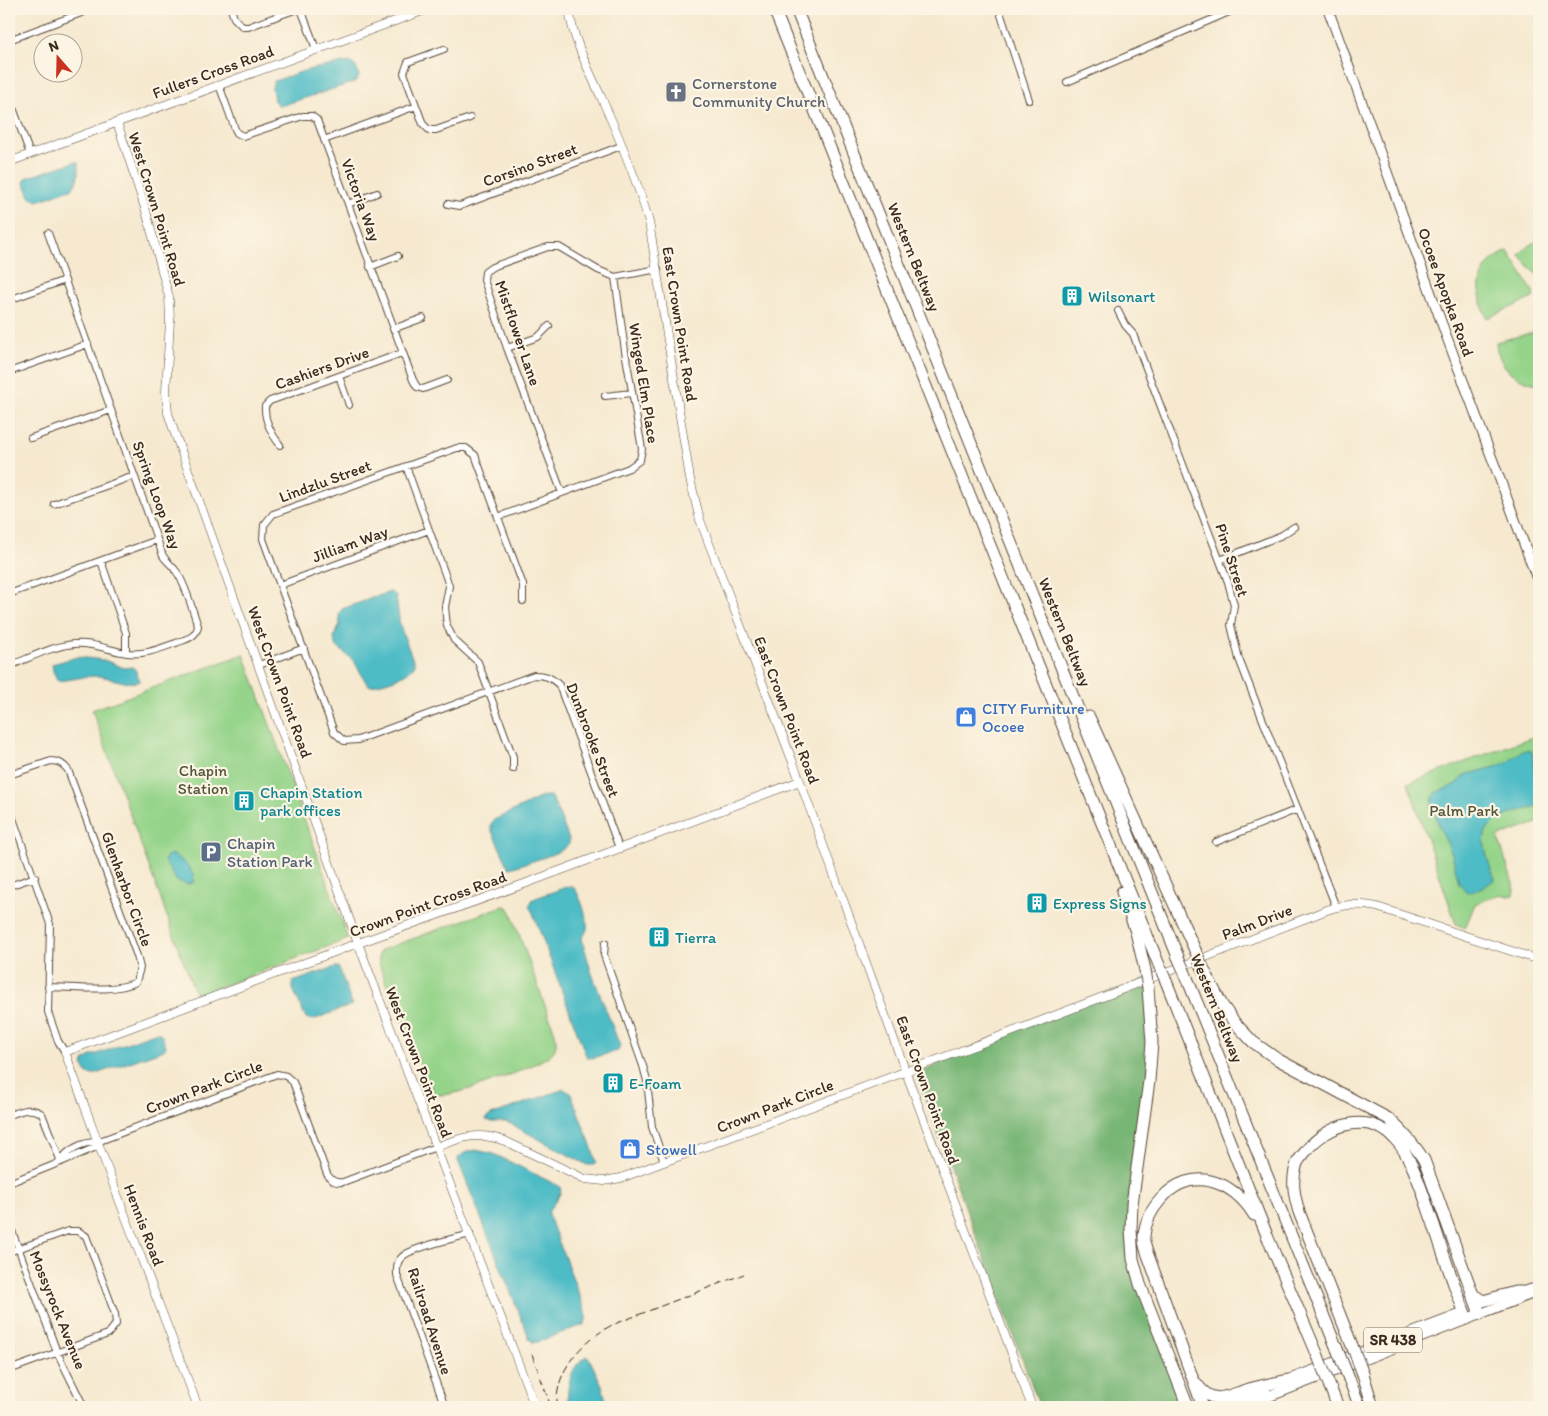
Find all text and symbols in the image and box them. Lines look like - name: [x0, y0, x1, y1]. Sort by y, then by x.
- north arrow: [32, 32, 82, 82]
- text: N: [46, 37, 61, 56]
- street label: Fullers Cross Road: [150, 41, 277, 103]
- place label: Cornerstone Community Church: [692, 74, 826, 111]
- church icon: Cornerstone Community Church: [664, 80, 688, 104]
- street label: West Crown Point Road: [124, 130, 190, 289]
- street label: Corsino Street: [480, 139, 580, 191]
- street label: Victoria Way: [337, 156, 385, 244]
- street label: Western Beltway: [884, 200, 945, 315]
- street label: Ocoee Apopka Road: [1414, 225, 1478, 359]
- street label: East Crown Point Road: [658, 245, 702, 403]
- street label: Mistflower Lane: [491, 278, 545, 388]
- building icon: Wilsonart: [1060, 284, 1084, 308]
- place label: Wilsonart: [1088, 287, 1155, 306]
- street label: Winged Elm Place: [625, 321, 663, 445]
- street label: Cashiers Drive: [272, 342, 372, 394]
- street label: Spring Loop Way: [129, 438, 186, 552]
- street label: Lindzlu Street: [276, 456, 374, 506]
- street label: Jilliam Way: [310, 521, 391, 566]
- street label: Pine Street: [1211, 521, 1253, 599]
- street label: Western Beltway: [1035, 575, 1096, 690]
- street label: West Crown Point Road: [244, 603, 316, 761]
- street label: East Crown Point Road: [750, 634, 824, 787]
- street label: Dunbrooke Street: [562, 680, 624, 800]
- place label: CITY Furniture Ocoee: [982, 699, 1085, 736]
- shop icon: CITY Furniture Ocoee: [954, 705, 978, 729]
- park label: Chapin Station: [178, 761, 228, 798]
- place label: Chapin Station park offices: [260, 783, 362, 820]
- building icon: Chapin Station park offices: [232, 789, 256, 813]
- park label: Palm Park: [1429, 801, 1500, 820]
- street label: Glenharbor Circle: [97, 829, 157, 949]
- place label: Chapin Station Park: [227, 834, 313, 871]
- parking icon: Chapin Station Park: [199, 840, 223, 864]
- street label: Crown Point Cross Road: [347, 867, 509, 941]
- building icon: Express Signs: [1025, 891, 1049, 915]
- place label: Express Signs: [1053, 894, 1147, 913]
- street label: Palm Drive: [1219, 900, 1295, 944]
- building icon: Tierra: [647, 925, 671, 949]
- place label: Tierra: [675, 928, 717, 947]
- street label: Western Beltway: [1187, 951, 1248, 1066]
- street label: West Crown Point Road: [381, 984, 457, 1141]
- street label: East Crown Point Road: [892, 1013, 964, 1167]
- street label: Crown Park Circle: [143, 1056, 265, 1118]
- building icon: E-Foam: [601, 1071, 625, 1095]
- place label: E-Foam: [629, 1074, 682, 1093]
- street label: Crown Park Circle: [714, 1075, 836, 1137]
- shop icon: Stowell: [618, 1137, 642, 1161]
- place label: Stowell: [646, 1140, 697, 1159]
- street label: Hennis Road: [120, 1181, 168, 1269]
- street label: Mossyrock Avenue: [26, 1248, 90, 1372]
- street label: Railroad Avenue: [404, 1265, 456, 1377]
- road number: SR 438: [1364, 1328, 1422, 1352]

